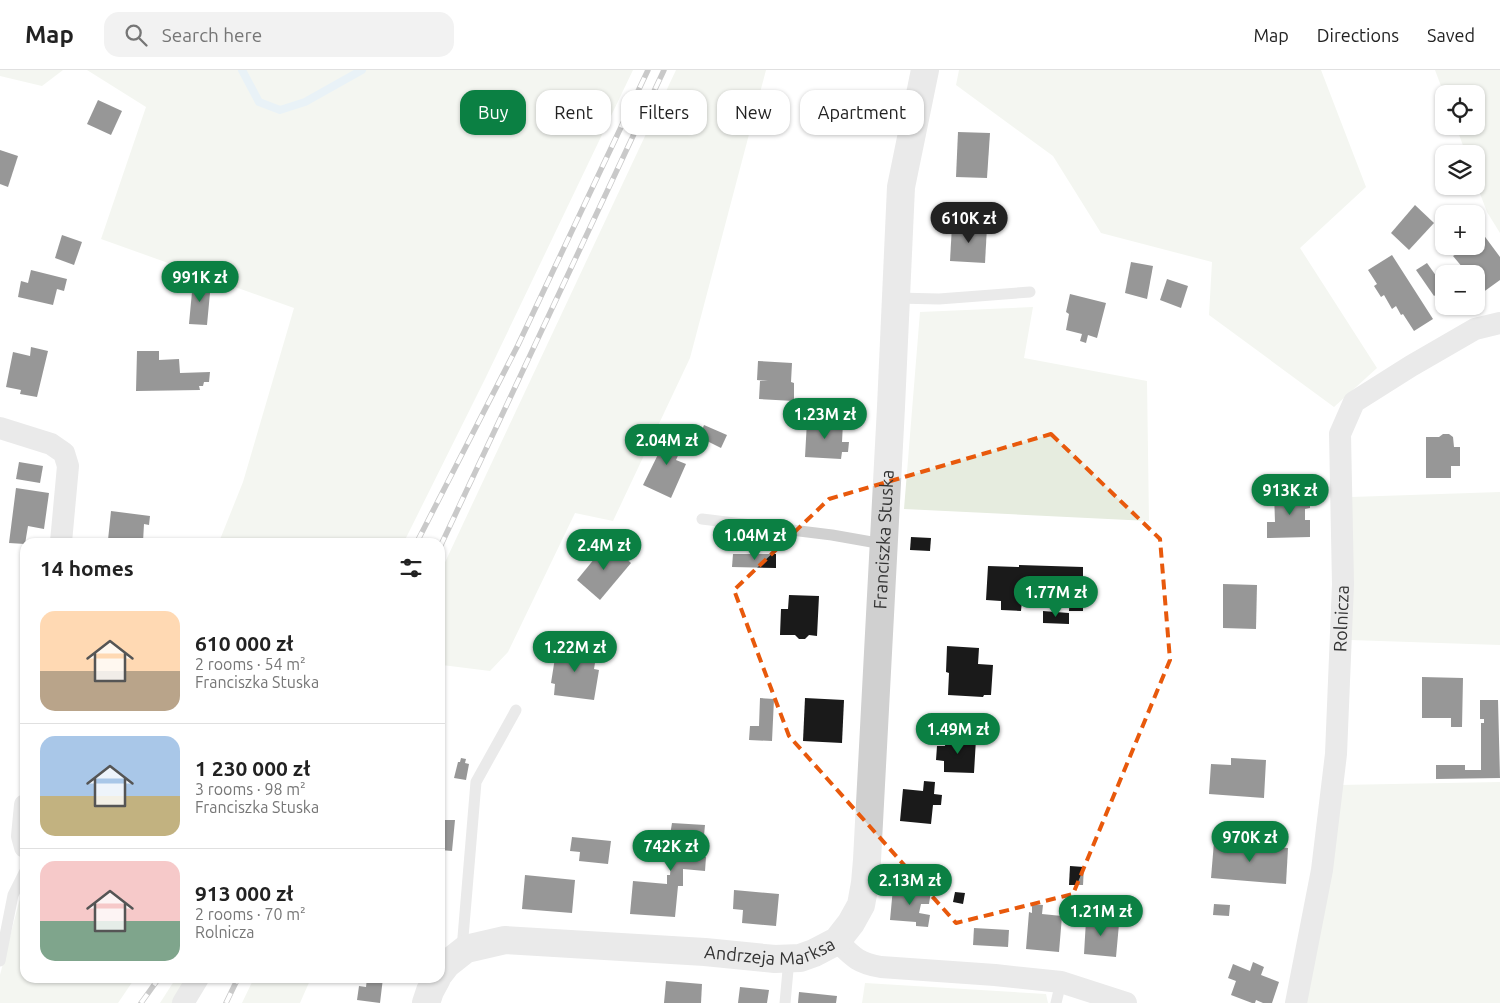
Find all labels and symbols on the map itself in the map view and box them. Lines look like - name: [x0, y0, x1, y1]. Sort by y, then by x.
- pin: 610K zł: [923, 202, 1015, 244]
- pin: 991K zł: [154, 260, 246, 303]
- pin: 1.23M zł: [773, 398, 877, 440]
- pin: 2.04M zł: [615, 424, 719, 466]
- street label: Franciszka Stuska: [869, 469, 897, 610]
- pin: 913K zł: [1244, 474, 1336, 516]
- pin: 1.04M zł: [703, 518, 807, 561]
- pin: 2.4M zł: [558, 528, 650, 571]
- pin: 1.77M zł: [1004, 576, 1108, 618]
- street label: Rolnicza: [1329, 585, 1352, 652]
- pin: 1.22M zł: [523, 630, 627, 673]
- pin: 1.49M zł: [906, 712, 1010, 755]
- pin: 970K zł: [1204, 820, 1296, 863]
- pin: 742K zł: [625, 830, 717, 872]
- pin: 2.13M zł: [858, 864, 962, 906]
- pin: 1.21M zł: [1049, 894, 1153, 937]
- street label: Andrzeja Marksa: [704, 933, 838, 968]

